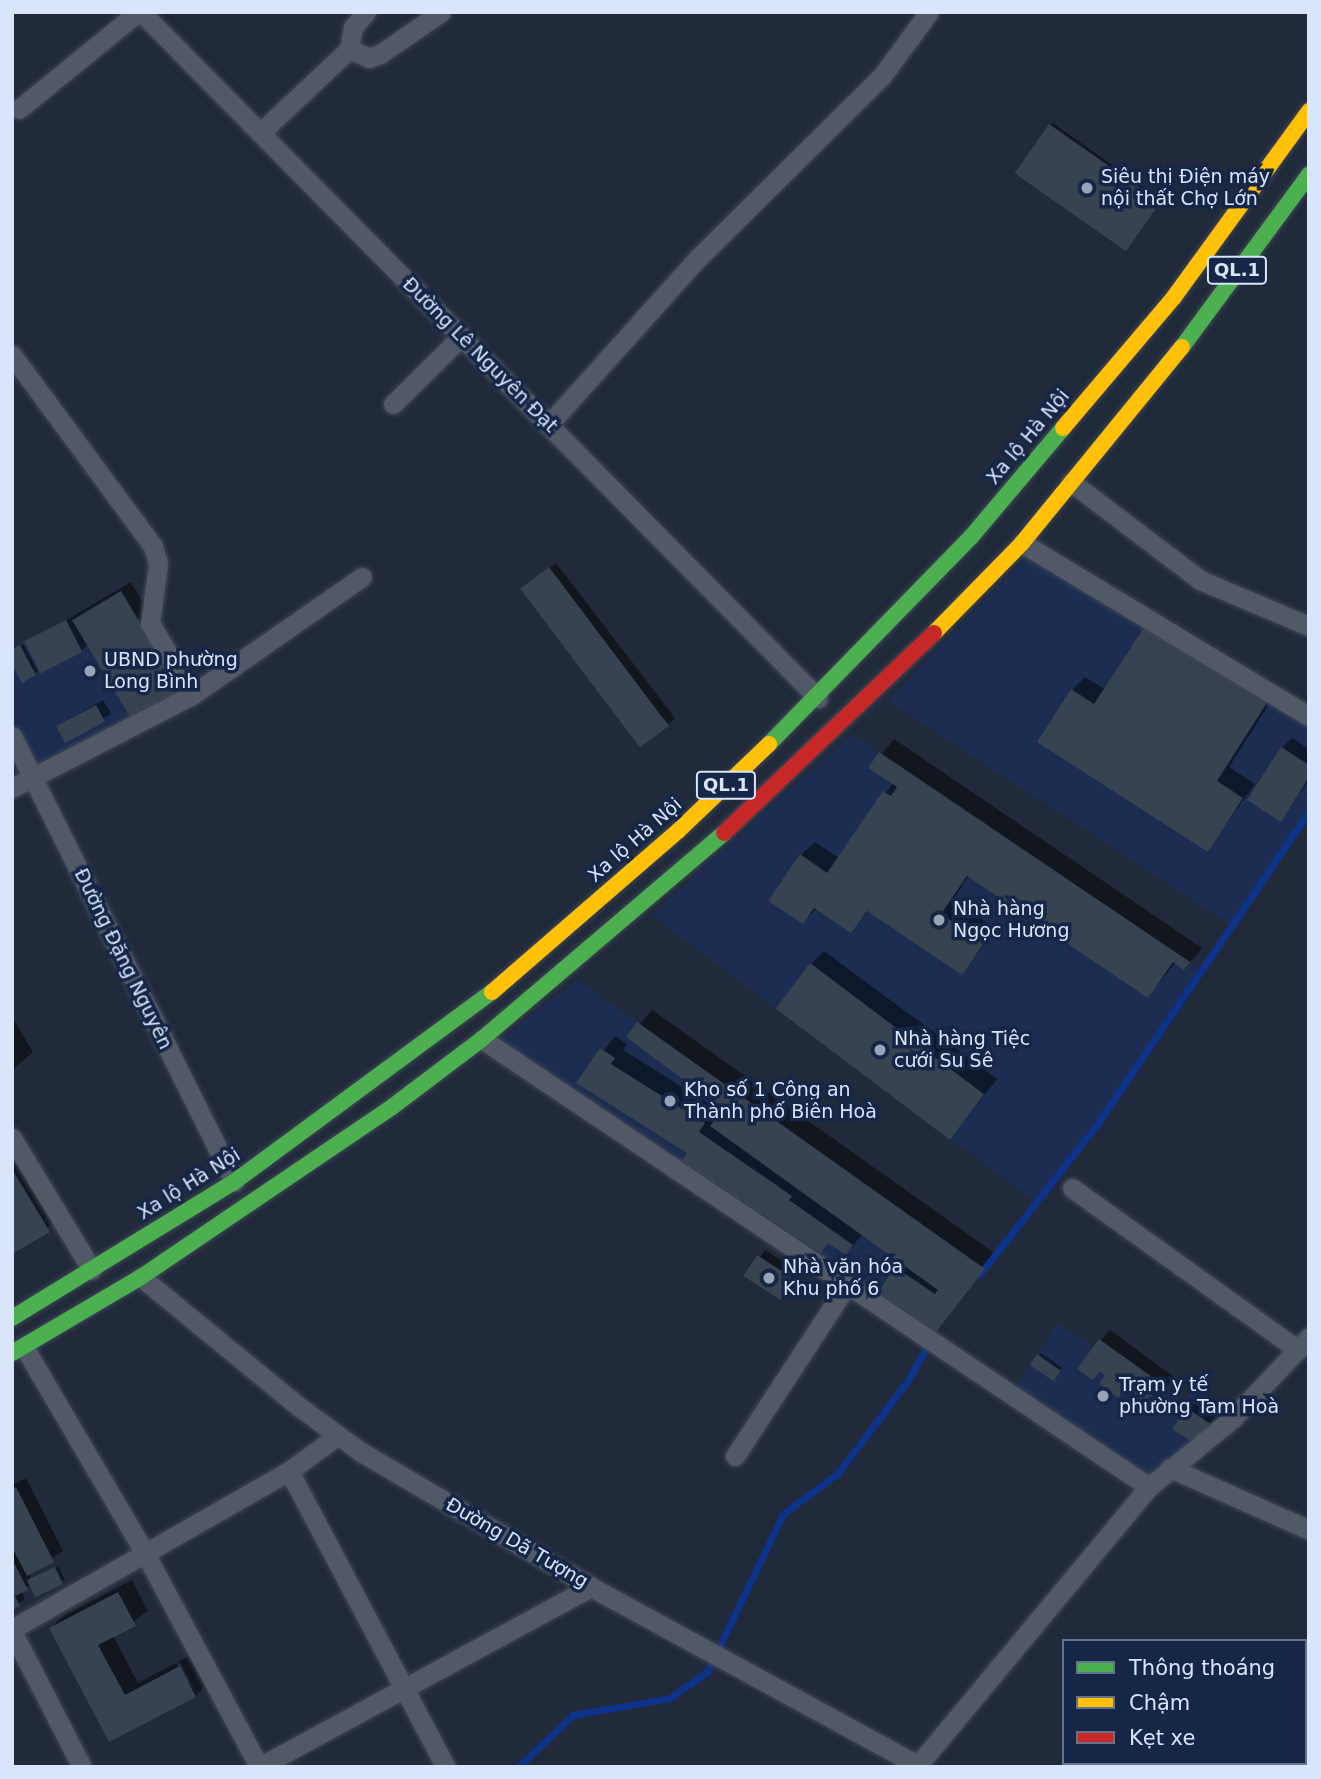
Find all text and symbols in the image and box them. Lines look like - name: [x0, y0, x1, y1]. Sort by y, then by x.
- place label: Siêu thị Điện máy nội thất Chợ Lớn: [1101, 166, 1270, 210]
- marker: Siêu thị Điện máy nội thất Chợ Lớn: [1079, 180, 1095, 196]
- road number: QL.1: [1206, 256, 1268, 284]
- street label: Đường Lê Nguyên Đạt: [398, 273, 562, 437]
- street label: Xa lộ Hà Nội: [982, 385, 1074, 489]
- place label: UBND phường Long Bình: [104, 649, 238, 693]
- marker: UBND phường Long Bình: [82, 663, 98, 679]
- road number: QL.1: [694, 770, 758, 800]
- street label: Xa lộ Hà Nội: [583, 793, 687, 887]
- street label: Đường Đặng Nguyên: [69, 865, 177, 1053]
- place label: Nhà hàng Ngọc Hương: [953, 898, 1069, 942]
- marker: Nhà hàng Ngọc Hương: [931, 912, 947, 928]
- place label: Nhà hàng Tiệc cưới Su Sê: [894, 1028, 1030, 1072]
- marker: Nhà hàng Tiệc cưới Su Sê: [872, 1042, 888, 1058]
- place label: Kho số 1 Công an Thành phố Biên Hoà: [684, 1079, 877, 1123]
- marker: Kho số 1 Công an Thành phố Biên Hoà: [662, 1093, 678, 1109]
- street label: Xa lộ Hà Nội: [133, 1143, 245, 1225]
- place label: Nhà văn hóa Khu phố 6: [783, 1256, 903, 1300]
- marker: Nhà văn hóa Khu phố 6: [761, 1270, 777, 1286]
- place label: Trạm y tế phường Tam Hoà: [1119, 1374, 1279, 1418]
- marker: Trạm y tế phường Tam Hoà: [1093, 1386, 1113, 1406]
- street label: Đường Dã Tượng: [442, 1493, 592, 1593]
- legend: [1062, 1639, 1307, 1765]
- text: Thông thoáng: [1129, 1656, 1275, 1680]
- text: Chậm: [1129, 1691, 1190, 1715]
- text: Kẹt xe: [1129, 1726, 1195, 1750]

